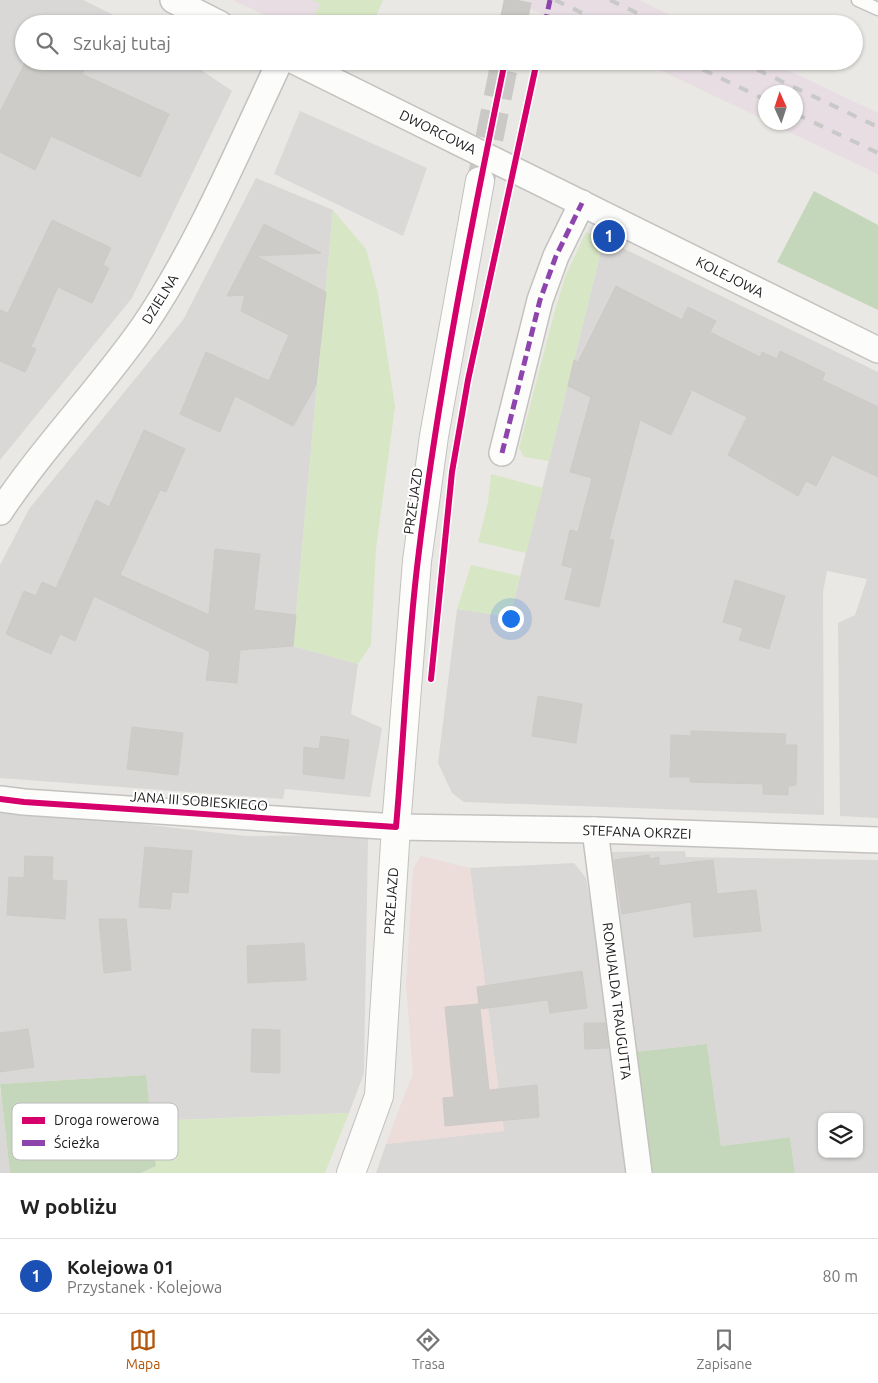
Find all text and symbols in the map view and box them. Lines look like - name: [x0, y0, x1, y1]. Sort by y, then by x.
- search box: [15, 15, 863, 70]
- icon: search: [33, 29, 61, 57]
- text: Szukaj tutaj: [73, 32, 171, 54]
- north arrow: [758, 85, 803, 130]
- street label: DWORCOWA: [397, 107, 479, 157]
- pin: 1: [593, 217, 625, 255]
- street label: KOLEJOWA: [693, 253, 767, 301]
- street label: DZIELNA: [139, 271, 181, 327]
- street label: PRZEJAZD: [400, 466, 426, 535]
- your location: [498, 606, 524, 632]
- street label: JANA III SOBIESKIEGO: [130, 788, 269, 814]
- street label: STEFANA OKRZEI: [582, 822, 692, 842]
- street label: PRZEJAZD: [381, 867, 401, 935]
- street label: ROMUALDA TRAUGUTTA: [599, 922, 635, 1080]
- legend: [12, 1103, 178, 1160]
- text: Droga rowerowa: [54, 1112, 159, 1128]
- map controls: [818, 1113, 863, 1158]
- button: layers: [818, 1113, 863, 1158]
- text: Ścieżka: [54, 1134, 100, 1151]
- text: W pobliżu: [20, 1194, 117, 1218]
- text: Kolejowa 01: [67, 1256, 175, 1278]
- text: 1: [31, 1267, 41, 1285]
- text: 80 m: [822, 1267, 858, 1285]
- text: Przystanek · Kolejowa: [67, 1278, 222, 1296]
- tab: Mapa: [126, 1326, 160, 1372]
- tab: Trasa: [412, 1326, 445, 1372]
- tab: Zapisane: [697, 1326, 752, 1372]

